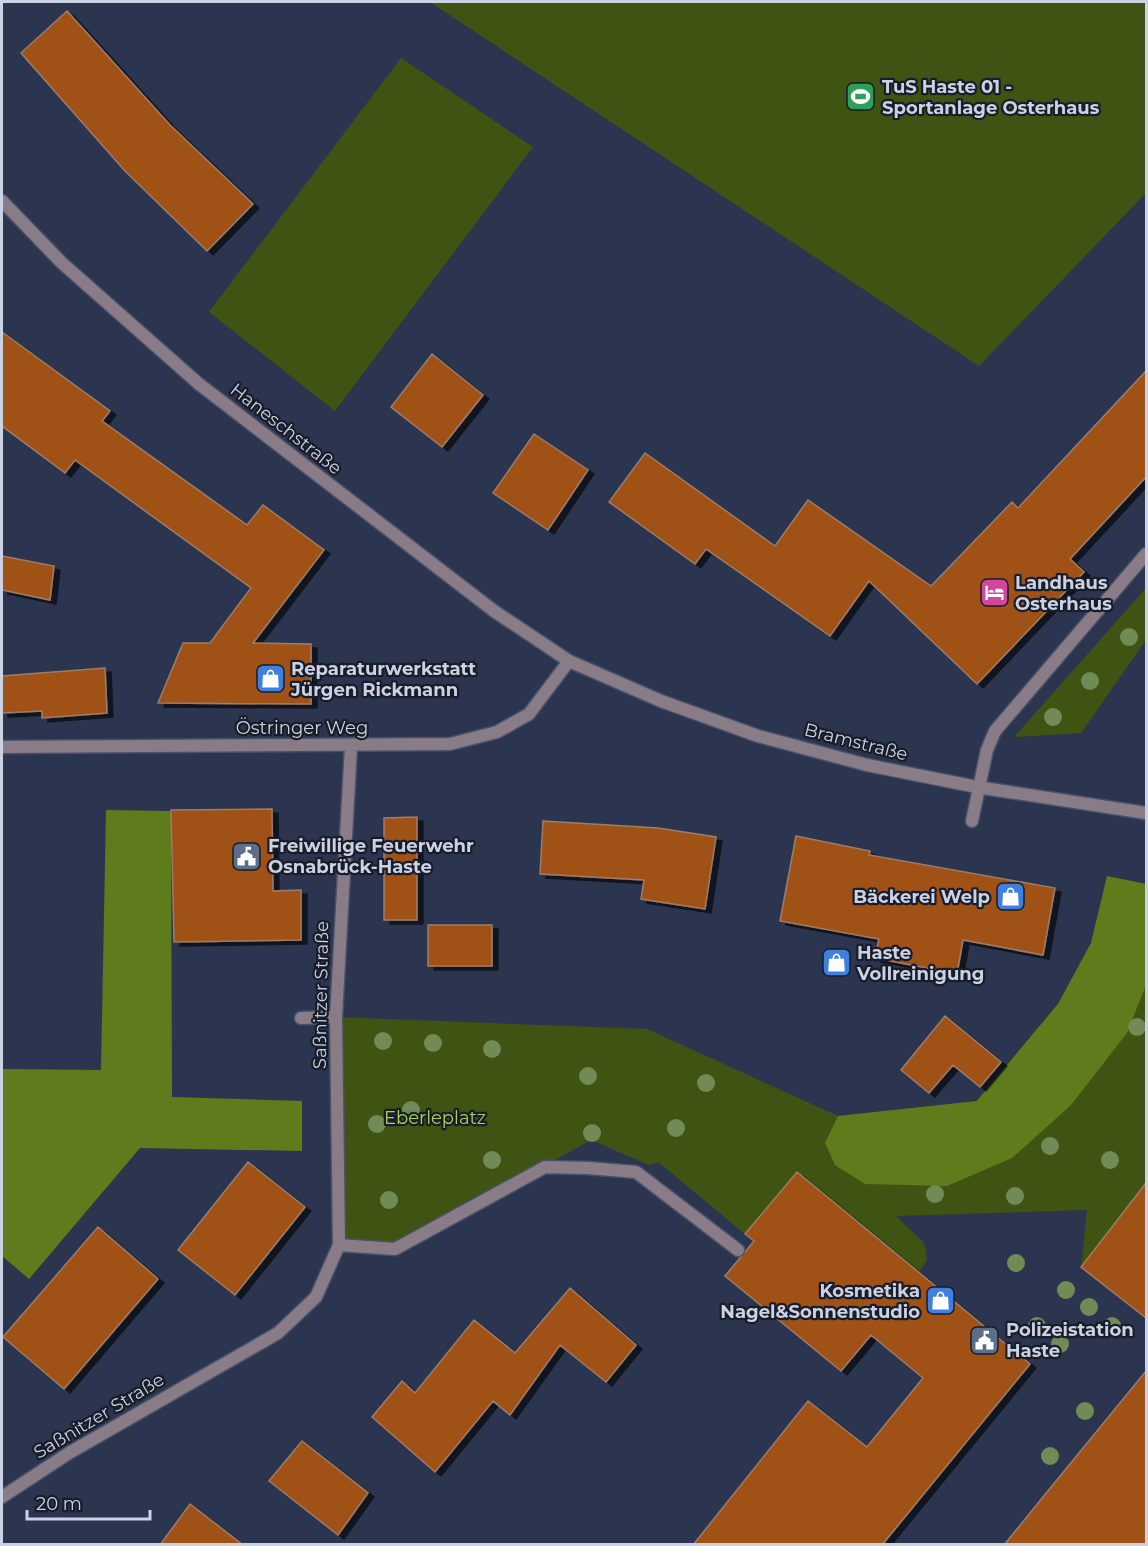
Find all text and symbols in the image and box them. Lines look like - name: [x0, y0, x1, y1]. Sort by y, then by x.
- place label: TuS Haste 01 - Sportanlage Osterhaus: [882, 76, 1100, 119]
- sports icon: TuS Haste 01 - Sportanlage Osterhaus: [845, 81, 877, 113]
- street label: Haneschstraße: [226, 379, 346, 479]
- place label: Landhaus Osterhaus: [1015, 572, 1112, 615]
- hotel icon: Landhaus Osterhaus: [978, 577, 1010, 609]
- place label: Reparaturwerkstatt Jürgen Rickmann: [290, 658, 476, 701]
- shop icon: Reparaturwerkstatt Jürgen Rickmann: [254, 663, 286, 695]
- street label: Östringer Weg: [236, 717, 368, 739]
- street label: Bramstraße: [802, 719, 910, 766]
- place label: Freiwillige Feuerwehr Osnabrück-Haste: [268, 835, 474, 878]
- public building icon: Freiwillige Feuerwehr Osnabrück-Haste: [231, 840, 263, 872]
- shop icon: Bäckerei Welp: [995, 881, 1027, 913]
- place label: Bäckerei Welp: [853, 886, 990, 908]
- street label: Saßnitzer Straße: [309, 921, 333, 1069]
- place label: Haste Vollreinigung: [856, 942, 984, 985]
- shop icon: Haste Vollreinigung: [820, 947, 852, 979]
- park label: Eberleplatz: [384, 1107, 486, 1129]
- place label: Kosmetika Nagel&Sonnenstudio: [720, 1280, 920, 1323]
- shop icon: Kosmetika Nagel&Sonnenstudio: [925, 1285, 957, 1317]
- place label: Polizeistation Haste: [1006, 1319, 1134, 1362]
- public building icon: Polizeistation Haste: [969, 1324, 1001, 1356]
- street label: Saßnitzer Straße: [30, 1368, 168, 1464]
- scale bar: [27, 1483, 150, 1521]
- text: 20 m: [36, 1493, 82, 1515]

